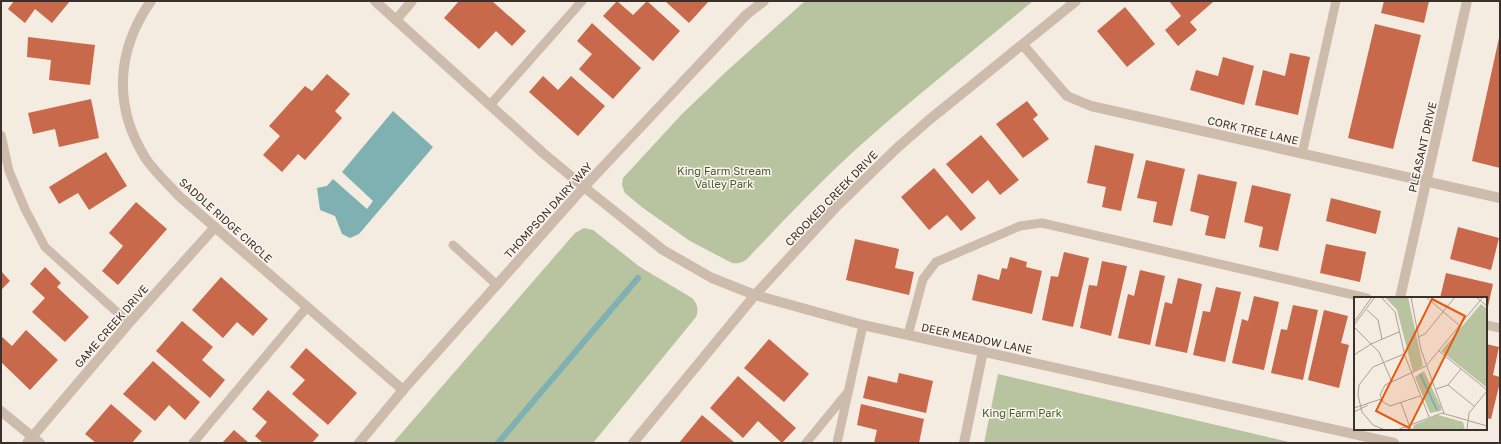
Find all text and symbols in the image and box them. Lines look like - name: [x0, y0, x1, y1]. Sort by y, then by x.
- street label: PLEASANT DRIVE: [1405, 100, 1439, 193]
- street label: CORK TREE LANE: [1206, 113, 1300, 147]
- street label: CROOKED CREEK DRIVE: [782, 147, 880, 248]
- street label: THOMPSON DAIRY WAY: [501, 159, 595, 261]
- park label: King Farm Stream Valley Park: [677, 164, 771, 190]
- street label: SADDLE RIDGE CIRCLE: [177, 175, 275, 265]
- street label: GAME CREEK DRIVE: [72, 282, 151, 370]
- inset map: [1354, 297, 1487, 430]
- street label: DEER MEADOW LANE: [920, 320, 1034, 356]
- park label: King Farm Park: [982, 406, 1062, 419]

